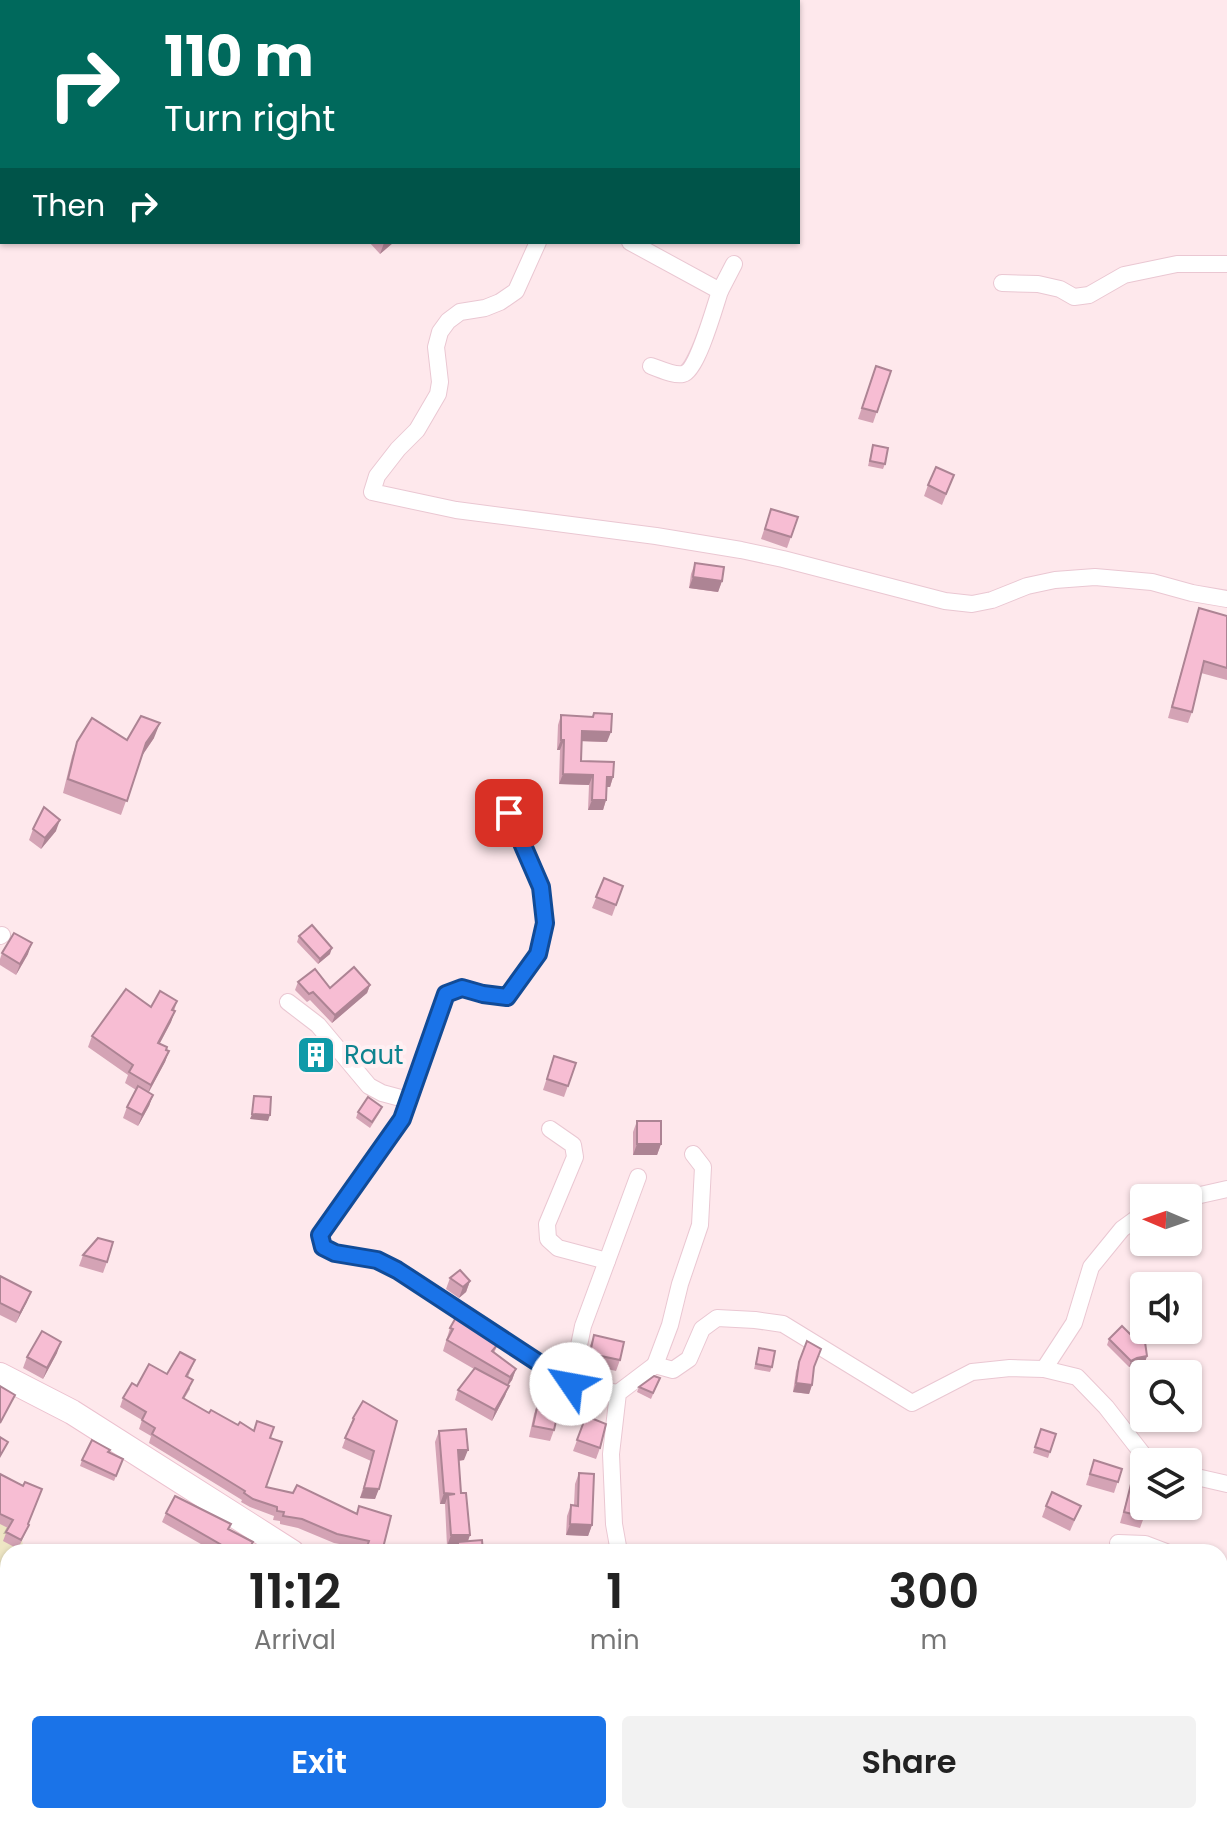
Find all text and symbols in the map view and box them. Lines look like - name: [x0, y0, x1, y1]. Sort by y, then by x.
- text: 110 m: [164, 17, 314, 96]
- icon: right: [32, 32, 136, 136]
- text: Turn right: [164, 93, 335, 144]
- text: Then: [32, 184, 105, 227]
- icon: right: [121, 184, 165, 228]
- pin: [475, 779, 543, 847]
- icon: arrive: [487, 791, 531, 835]
- building icon: Raut: [295, 1034, 337, 1076]
- place label: Raut: [344, 1037, 404, 1073]
- north arrow: [1130, 1184, 1202, 1256]
- map controls: [1130, 1184, 1202, 1520]
- button: sound: [1130, 1272, 1202, 1344]
- position arrow: [529, 1342, 613, 1426]
- button: search: [1130, 1360, 1202, 1432]
- button: layers: [1130, 1448, 1202, 1520]
- text: 11:12: [249, 1558, 341, 1625]
- text: 1: [606, 1558, 623, 1625]
- text: 300: [888, 1558, 979, 1625]
- text: Arrival: [254, 1622, 336, 1658]
- text: min: [590, 1622, 640, 1658]
- text: m: [920, 1622, 947, 1658]
- button: Exit: [32, 1716, 606, 1808]
- button: Share: [622, 1716, 1196, 1808]

